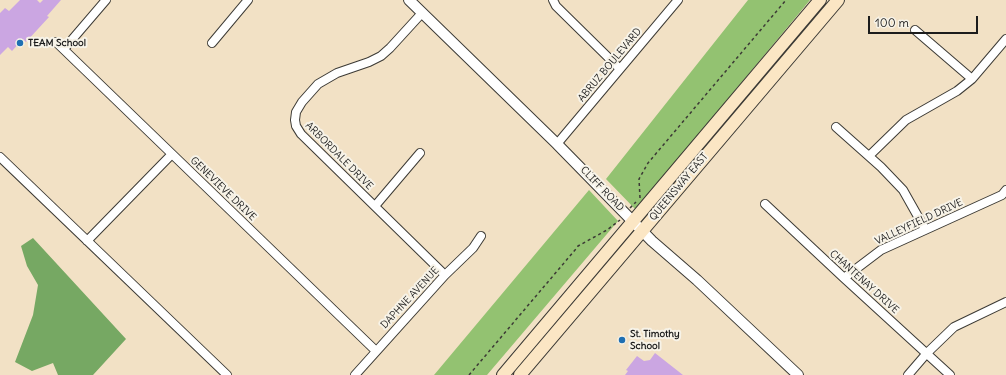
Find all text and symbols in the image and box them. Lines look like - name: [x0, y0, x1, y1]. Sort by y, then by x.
- scale bar: [870, 8, 980, 34]
- text: 100 m: [875, 15, 909, 30]
- street label: ABRUZ BOULEVARD: [576, 26, 644, 104]
- place label: TEAM School: [28, 37, 86, 49]
- marker: TEAM School: [15, 38, 25, 48]
- street label: ARBORDALE DRIVE: [303, 120, 375, 192]
- street label: QUEENSWAY EAST: [647, 151, 711, 223]
- street label: GENEVIEVE DRIVE: [188, 155, 258, 223]
- street label: CLIFF ROAD: [578, 164, 626, 214]
- street label: VALLEYFIELD DRIVE: [873, 196, 965, 248]
- street label: CHANTENAY DRIVE: [827, 248, 901, 316]
- street label: DAPHNE AVENUE: [378, 265, 442, 331]
- place label: St. Timothy School: [630, 328, 680, 352]
- marker: St. Timothy School: [617, 335, 627, 345]

